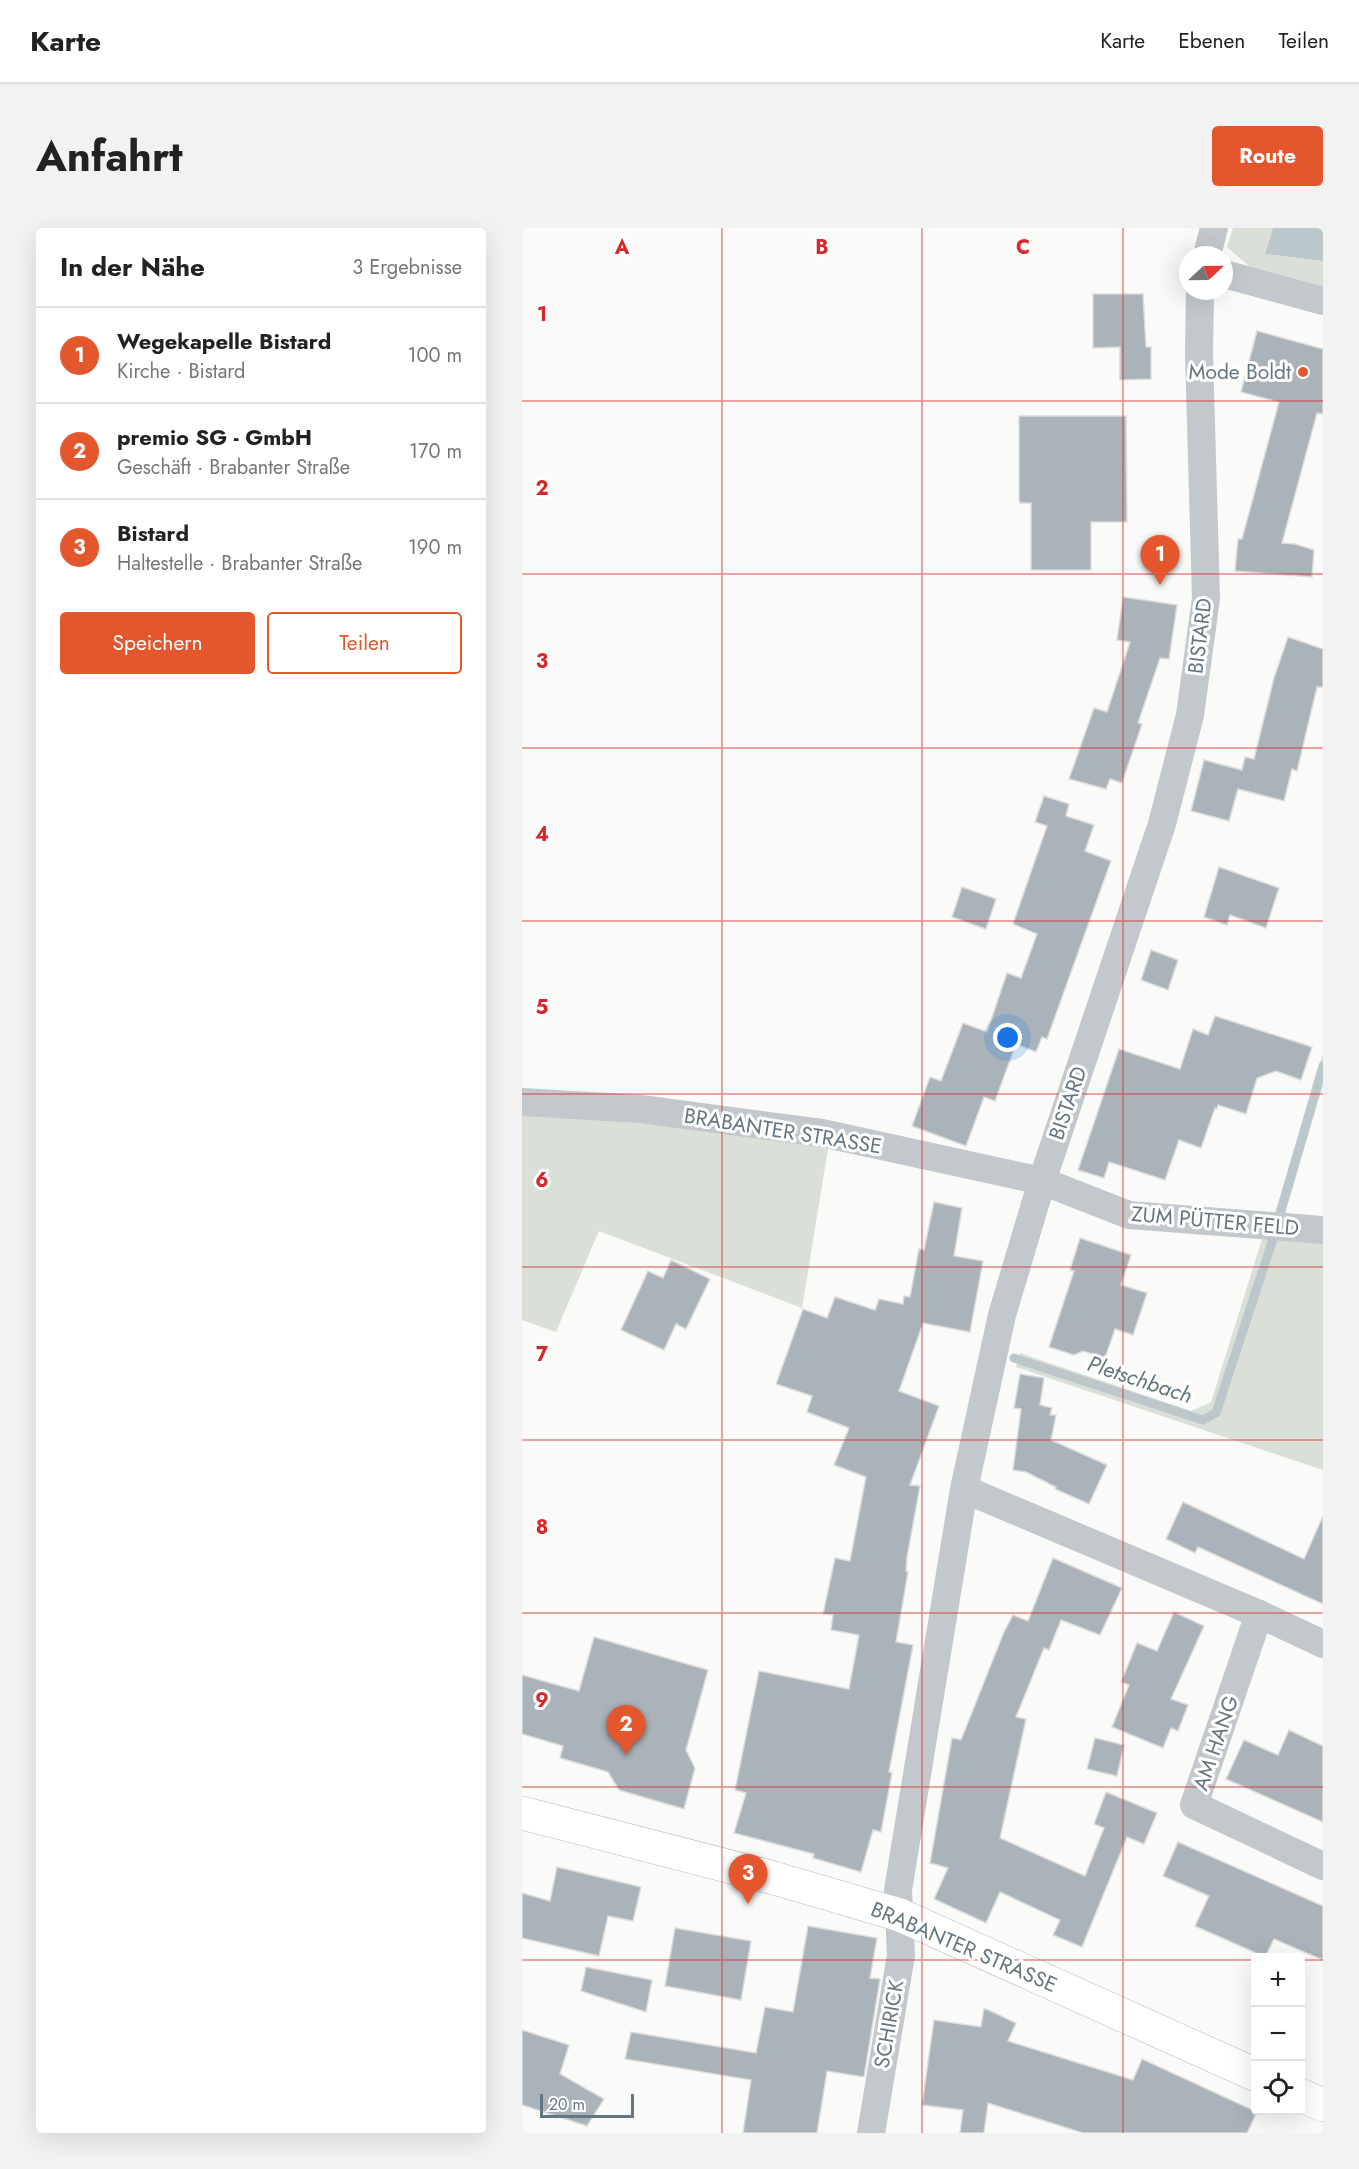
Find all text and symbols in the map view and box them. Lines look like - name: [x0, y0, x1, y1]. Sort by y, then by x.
- text: Karte: [30, 21, 101, 62]
- text: Karte: [1100, 26, 1145, 56]
- text: Ebenen: [1178, 26, 1245, 56]
- text: Teilen: [1278, 26, 1329, 56]
- text: Anfahrt: [36, 126, 183, 187]
- button: Route: [1212, 126, 1323, 186]
- text: A: [614, 233, 630, 262]
- text: B: [815, 233, 829, 262]
- text: C: [1016, 233, 1030, 262]
- north arrow: [1179, 246, 1233, 300]
- text: In der Nähe: [60, 248, 205, 286]
- text: 3 Ergebnisse: [352, 253, 462, 282]
- text: 1: [537, 300, 547, 329]
- text: Wegekapelle Bistard: [117, 325, 331, 357]
- text: 1: [74, 341, 85, 370]
- text: 100 m: [407, 341, 462, 370]
- text: Kirche · Bistard: [117, 357, 246, 386]
- place label: Mode Boldt: [1188, 357, 1291, 387]
- marker: Mode Boldt: [1296, 365, 1310, 379]
- text: premio SG - GmbH: [117, 421, 312, 453]
- text: 2: [73, 437, 86, 466]
- text: 170 m: [409, 437, 462, 466]
- text: Geschäft · Brabanter Straße: [117, 453, 350, 482]
- text: 2: [535, 474, 549, 503]
- text: Bistard: [117, 517, 189, 549]
- text: 3: [73, 533, 86, 562]
- text: 190 m: [408, 533, 462, 562]
- pin: 1: [1140, 536, 1180, 585]
- text: Haltestelle · Brabanter Straße: [117, 549, 362, 578]
- street label: BISTARD: [1180, 596, 1220, 676]
- button: Speichern: [60, 612, 255, 674]
- button: Teilen: [267, 612, 462, 674]
- text: 3: [536, 647, 548, 676]
- text: 4: [535, 820, 549, 849]
- text: 5: [536, 993, 549, 1022]
- your location: [993, 1023, 1022, 1052]
- street label: BISTARD: [1041, 1062, 1095, 1144]
- street label: BRABANTER STRASSE: [682, 1101, 884, 1161]
- text: 6: [535, 1166, 549, 1195]
- street label: ZUM PÜTTER FELD: [1130, 1199, 1300, 1243]
- text: 7: [536, 1340, 549, 1369]
- water label: Pletschbach: [1083, 1347, 1197, 1411]
- text: 8: [536, 1513, 548, 1542]
- text: 9: [535, 1686, 549, 1715]
- street label: AM HANG: [1186, 1691, 1246, 1795]
- pin: 2: [606, 1706, 646, 1755]
- pin: 3: [728, 1854, 768, 1904]
- street label: BRABANTER STRASSE: [866, 1894, 1062, 2000]
- map controls: [1251, 1953, 1305, 2115]
- button: +: [1251, 1953, 1305, 2007]
- street label: SCHIRICK: [866, 1977, 912, 2071]
- button: −: [1251, 2007, 1305, 2061]
- button: locate: [1251, 2061, 1305, 2115]
- scale bar: [540, 2091, 634, 2118]
- text: 20 m: [549, 2093, 585, 2116]

